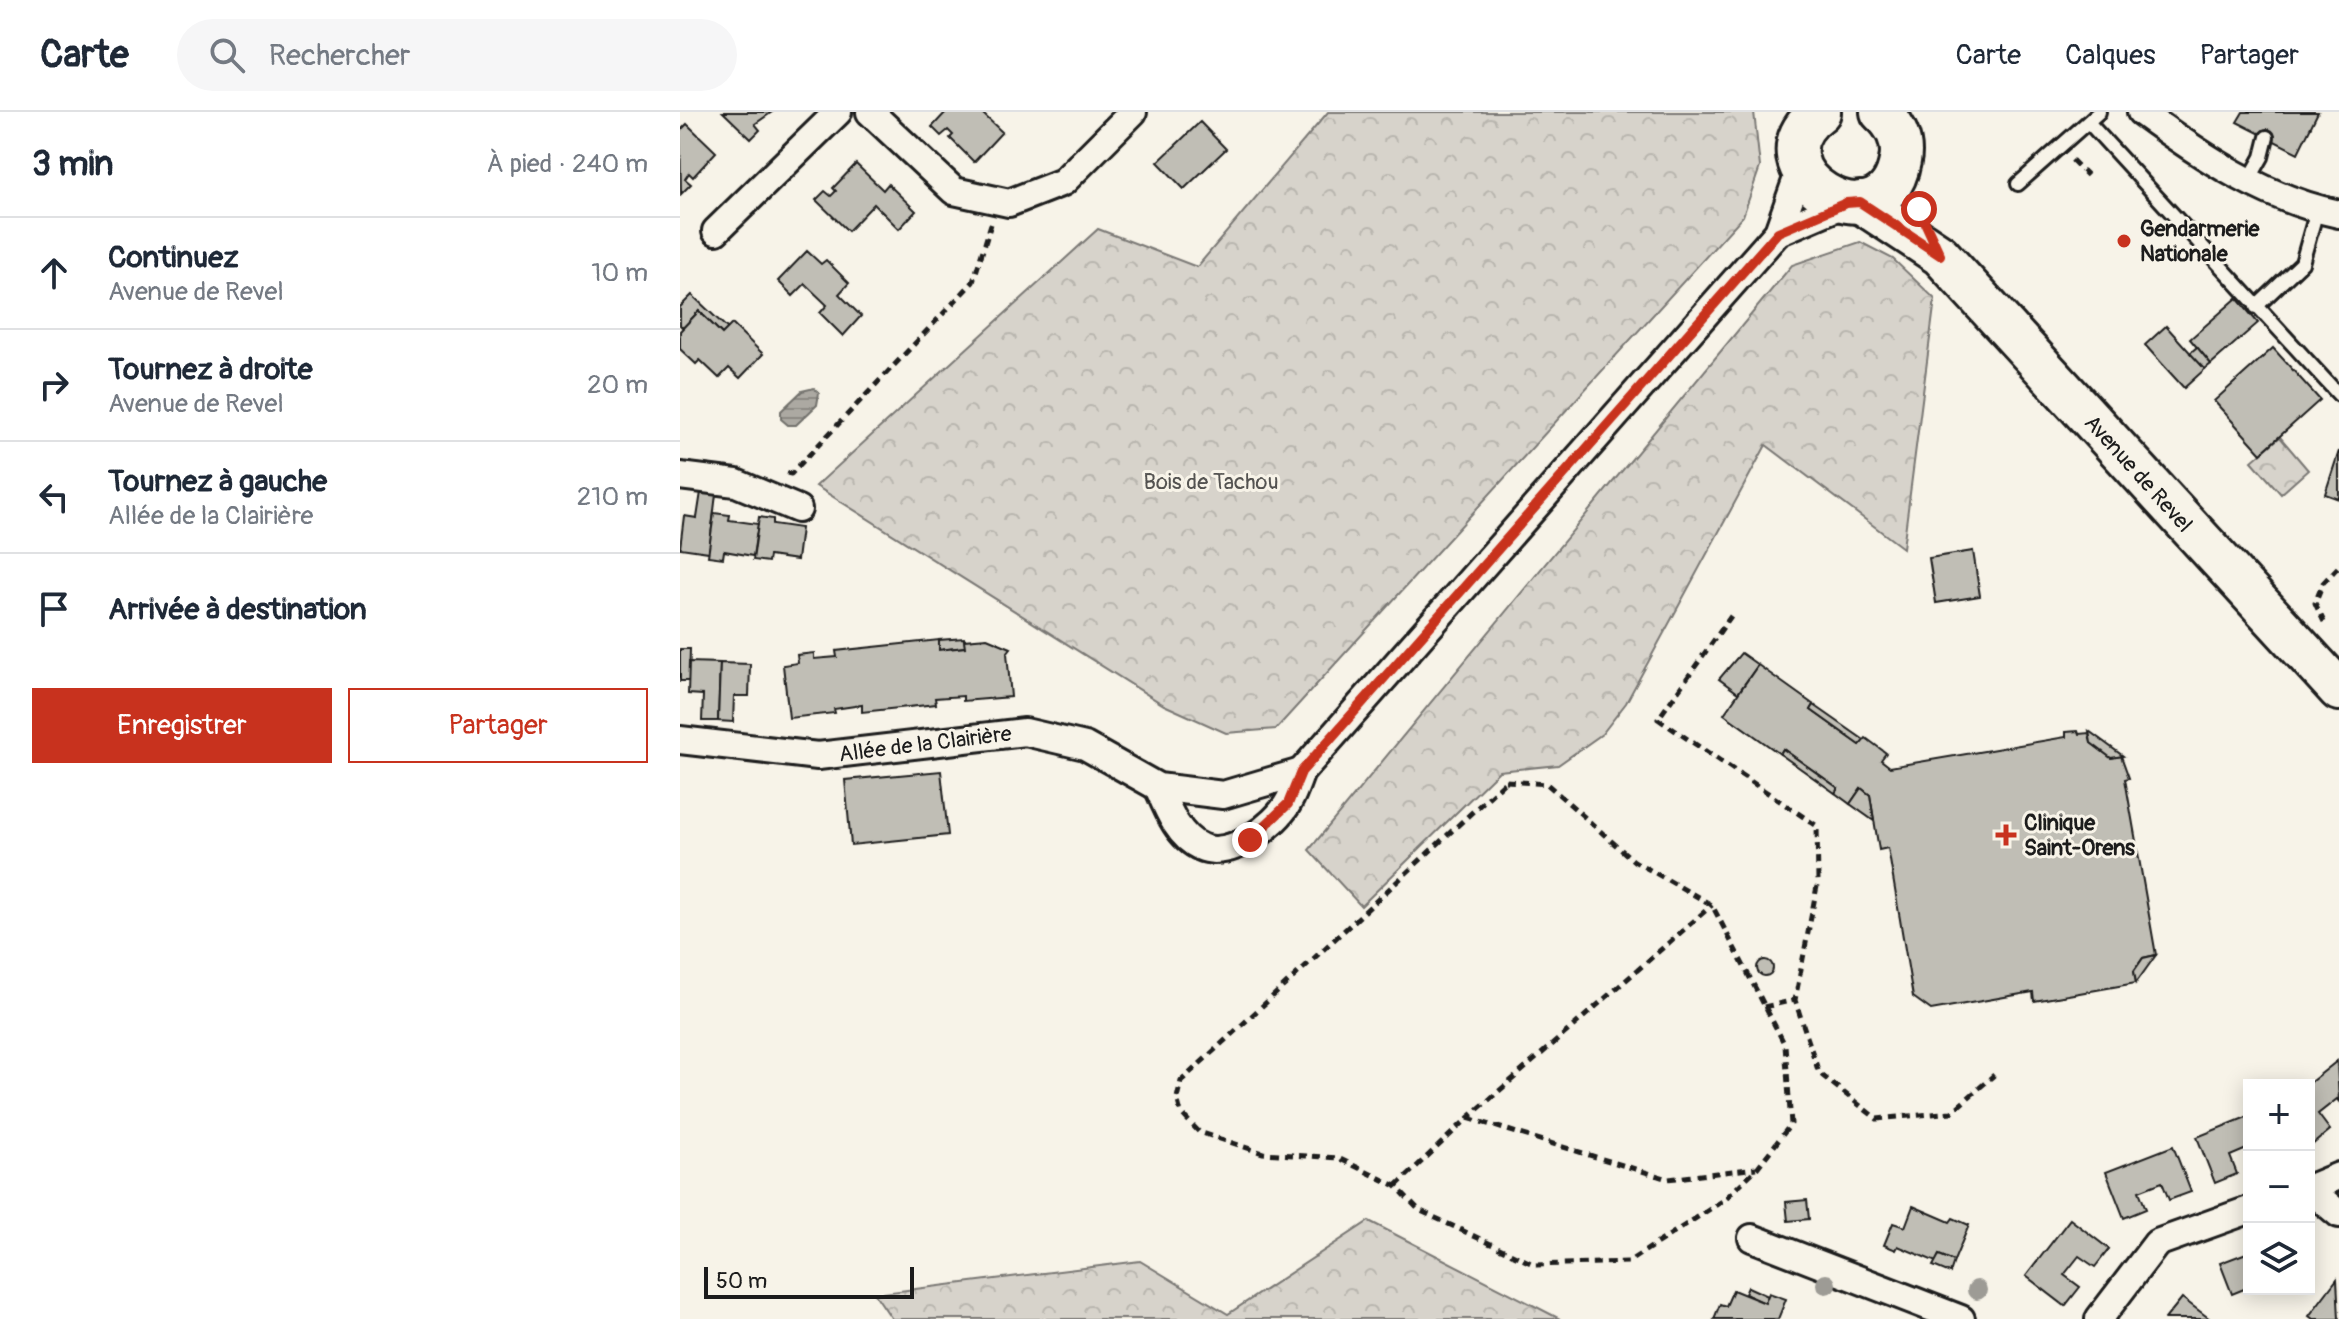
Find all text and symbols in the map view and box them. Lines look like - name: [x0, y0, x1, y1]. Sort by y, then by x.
- search box: [177, 19, 737, 91]
- text: Carte: [40, 31, 129, 79]
- icon: search: [205, 33, 249, 77]
- text: Rechercher: [269, 37, 411, 74]
- text: Carte: [1956, 38, 2021, 73]
- text: Calques: [2065, 38, 2155, 73]
- text: Partager: [2199, 38, 2299, 73]
- text: 3 min: [32, 143, 114, 186]
- text: À pied · 240 m: [487, 148, 648, 180]
- route start: [1901, 191, 1937, 227]
- place label: Gendarmerie Nationale: [2140, 215, 2260, 268]
- marker: Gendarmerie Nationale: [2115, 232, 2133, 250]
- text: Continuez: [108, 239, 239, 276]
- icon: ahead: [32, 251, 76, 295]
- text: 10 m: [591, 257, 648, 289]
- text: Avenue de Revel: [108, 276, 284, 308]
- text: Tournez à droite: [108, 351, 312, 388]
- icon: right: [32, 363, 76, 407]
- text: 20 m: [587, 369, 648, 401]
- text: Avenue de Revel: [108, 388, 284, 420]
- street label: Avenue de Revel: [2078, 409, 2198, 538]
- text: Tournez à gauche: [108, 463, 327, 500]
- park label: Bois de Tachou: [1144, 468, 1278, 496]
- icon: left: [32, 475, 76, 519]
- text: 210 m: [577, 481, 648, 513]
- text: Allée de la Clairière: [108, 500, 313, 532]
- icon: arrive: [32, 587, 76, 631]
- text: Arrivée à destination: [108, 591, 367, 628]
- button: Enregistrer: [32, 688, 332, 763]
- button: Partager: [348, 688, 648, 763]
- street label: Allée de la Clairière: [837, 719, 1013, 768]
- place label: Clinique Saint-Orens: [2024, 809, 2135, 862]
- route end: [1232, 822, 1268, 858]
- marker: Clinique Saint-Orens: [1995, 824, 2017, 846]
- map controls: [2243, 1079, 2315, 1295]
- button: +: [2243, 1079, 2315, 1151]
- button: −: [2243, 1151, 2315, 1223]
- button: layers: [2243, 1223, 2315, 1295]
- scale bar: [704, 1263, 914, 1299]
- text: 50 m: [716, 1267, 767, 1295]

